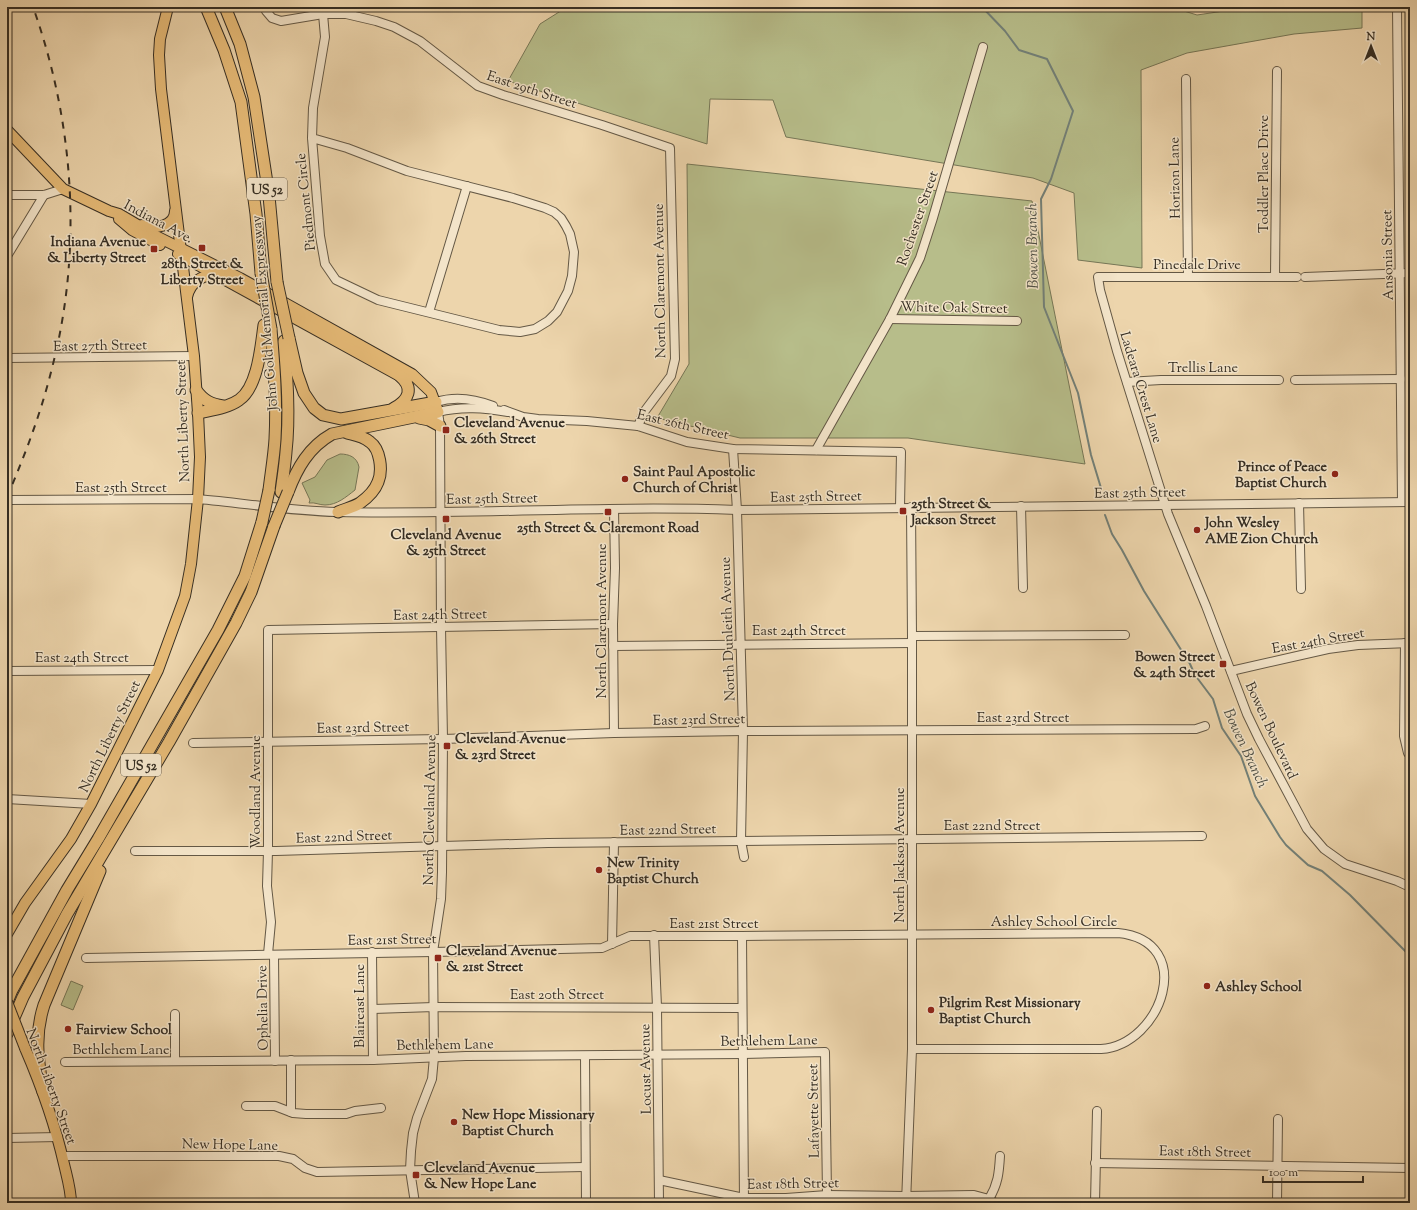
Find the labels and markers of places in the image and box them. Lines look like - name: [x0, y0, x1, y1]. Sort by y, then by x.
- place label: Indiana Avenue & Liberty Street: [47, 233, 146, 269]
- marker: 28th Street & Liberty Street: [197, 243, 207, 253]
- marker: Indiana Avenue & Liberty Street: [149, 244, 159, 254]
- place label: 28th Street & Liberty Street: [161, 255, 244, 291]
- place label: Cleveland Avenue & 26th Street: [454, 414, 565, 450]
- marker: Cleveland Avenue & 26th Street: [441, 425, 451, 435]
- place label: Prince of Peace Baptist Church: [1235, 458, 1328, 494]
- place label: Saint Paul Apostolic Church of Christ: [633, 463, 756, 499]
- marker: Prince of Peace Baptist Church: [1330, 469, 1340, 479]
- marker: Saint Paul Apostolic Church of Christ: [620, 474, 630, 484]
- place label: 25th Street & Jackson Street: [910, 495, 996, 531]
- marker: 25th Street & Jackson Street: [898, 506, 908, 516]
- marker: 25th Street & Claremont Road: [603, 507, 613, 517]
- marker: Cleveland Avenue & 25th Street: [441, 514, 451, 524]
- place label: John Wesley AME Zion Church: [1204, 514, 1319, 550]
- place label: 25th Street & Claremont Road: [517, 519, 699, 539]
- marker: John Wesley AME Zion Church: [1192, 525, 1202, 535]
- place label: Cleveland Avenue & 25th Street: [391, 526, 502, 562]
- place label: Bowen Street & 24th Street: [1133, 648, 1215, 684]
- marker: Bowen Street & 24th Street: [1218, 659, 1228, 669]
- place label: Cleveland Avenue & 23rd Street: [455, 730, 566, 766]
- marker: Cleveland Avenue & 23rd Street: [442, 741, 452, 751]
- place label: New Trinity Baptist Church: [607, 854, 700, 890]
- marker: New Trinity Baptist Church: [594, 865, 604, 875]
- place label: Cleveland Avenue & 21st Street: [446, 942, 557, 978]
- marker: Cleveland Avenue & 21st Street: [433, 953, 443, 963]
- place label: Ashley School: [1215, 978, 1302, 998]
- marker: Ashley School: [1202, 981, 1212, 991]
- place label: Pilgrim Rest Missionary Baptist Church: [939, 994, 1081, 1030]
- marker: Pilgrim Rest Missionary Baptist Church: [926, 1005, 936, 1015]
- place label: Fairview School: [76, 1021, 172, 1041]
- marker: Fairview School: [63, 1024, 73, 1034]
- place label: New Hope Missionary Baptist Church: [462, 1106, 595, 1142]
- marker: New Hope Missionary Baptist Church: [449, 1117, 459, 1127]
- place label: Cleveland Avenue & New Hope Lane: [424, 1159, 537, 1195]
- marker: Cleveland Avenue & New Hope Lane: [411, 1170, 421, 1180]

